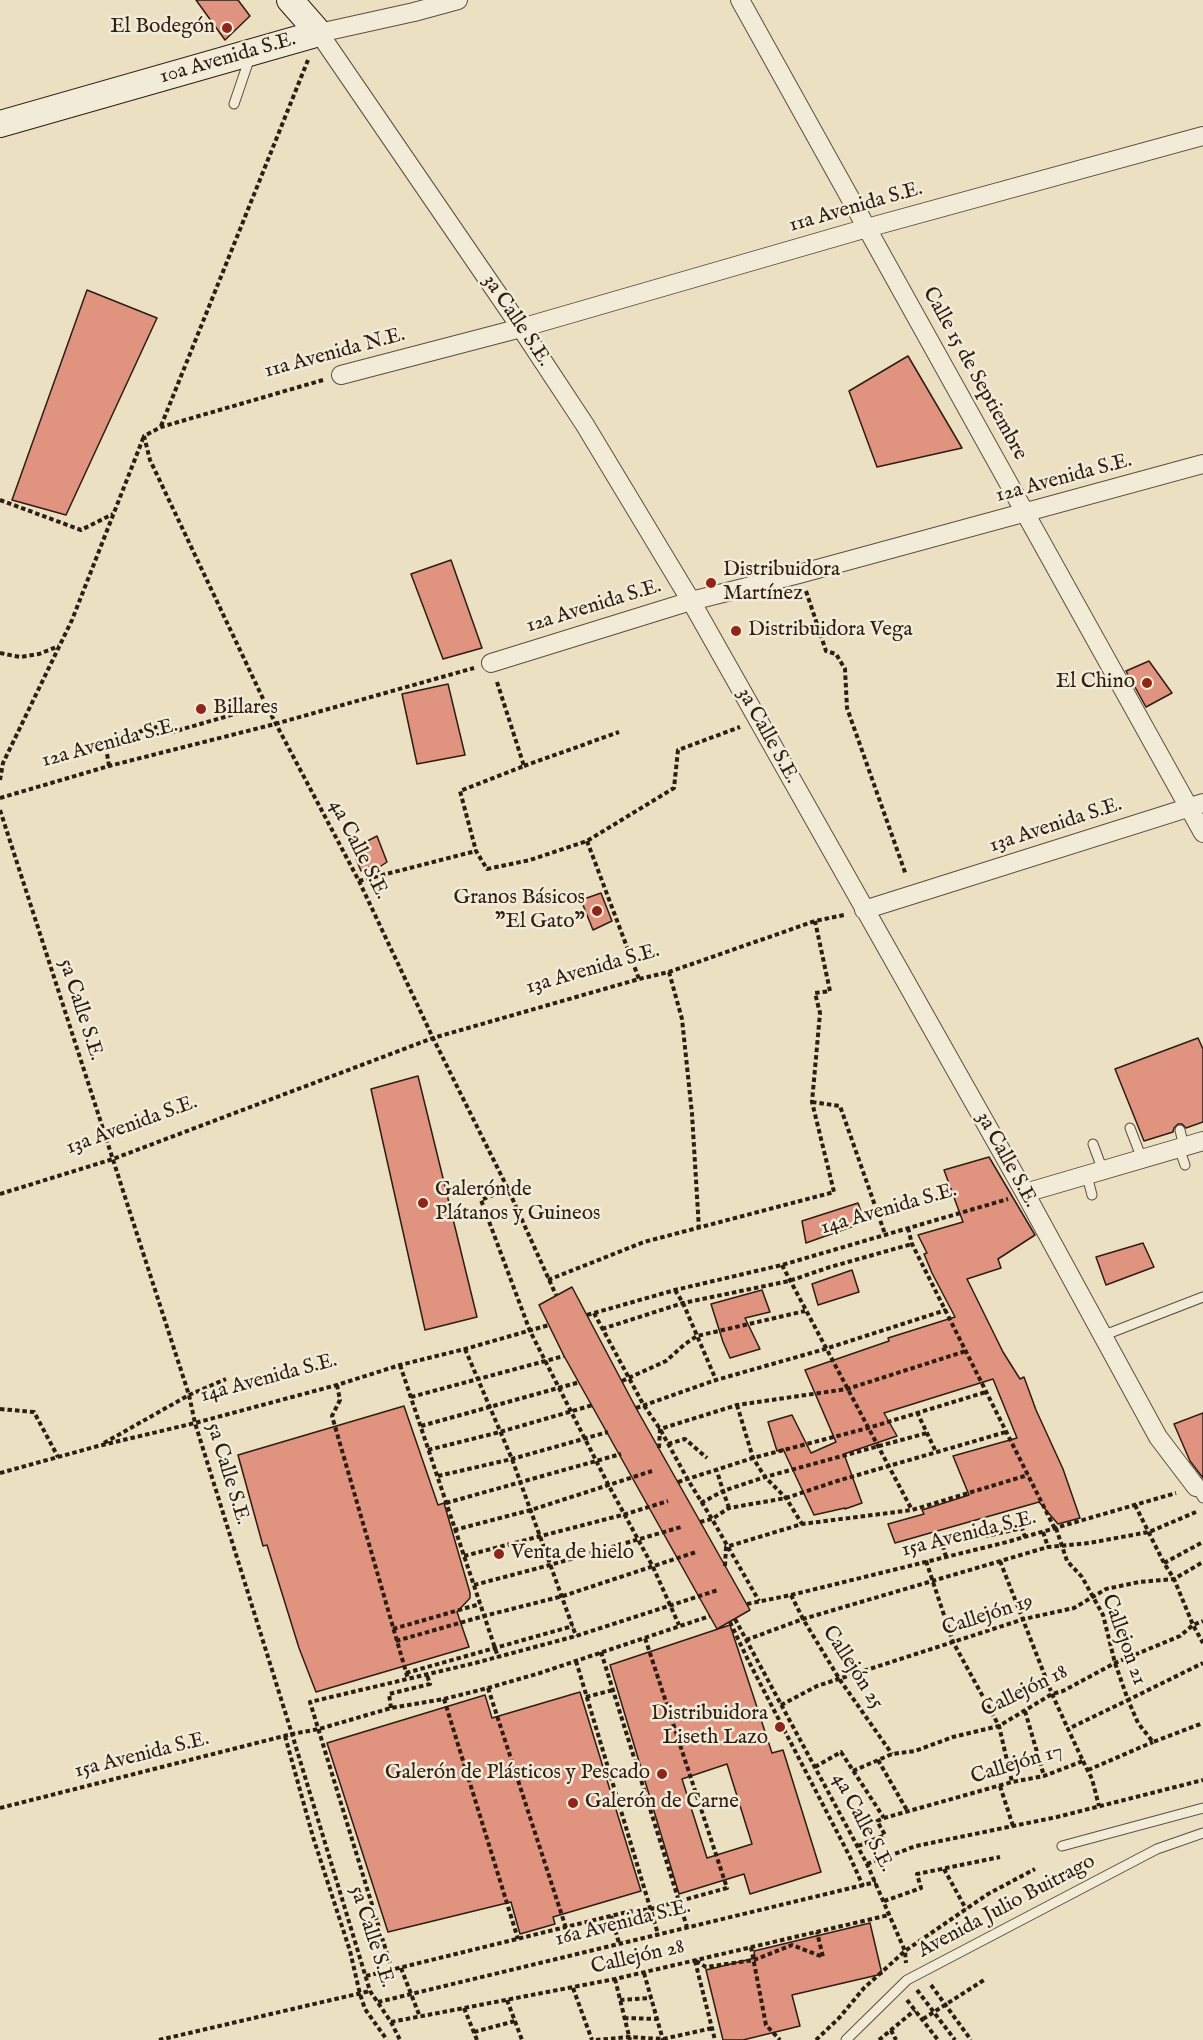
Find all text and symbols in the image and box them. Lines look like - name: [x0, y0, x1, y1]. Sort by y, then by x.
- place label: El Bodegón: [110, 15, 215, 41]
- marker: El Bodegón: [220, 21, 234, 35]
- street label: 10a Avenida S.E.: [157, 28, 299, 90]
- street label: 11a Avenida S.E.: [786, 177, 926, 239]
- street label: 3a Calle S.E.: [476, 270, 556, 372]
- street label: Calle 15 de Septiembre: [916, 283, 1032, 465]
- street label: 11a Avenida N.E.: [262, 323, 408, 385]
- street label: 12a Avenida S.E.: [993, 449, 1135, 509]
- place label: Distribuidora Martínez: [723, 558, 840, 608]
- street label: 12a Avenida S.E.: [523, 575, 665, 639]
- marker: Distribuidora Martínez: [704, 576, 718, 590]
- place label: Distribuidora Vega: [748, 618, 912, 644]
- marker: Distribuidora Vega: [729, 624, 743, 638]
- place label: El Chino: [1056, 670, 1135, 696]
- marker: El Chino: [1140, 676, 1154, 690]
- street label: 3a Calle S.E.: [730, 684, 804, 788]
- place label: Billares: [213, 696, 278, 722]
- marker: Billares: [194, 702, 208, 716]
- street label: 12a Avenida S.E.: [39, 714, 181, 774]
- street label: 13a Avenida S.E.: [987, 793, 1125, 859]
- street label: 4a Calle S.E.: [322, 796, 394, 904]
- place label: Granos Básicos "El Gato": [453, 886, 585, 936]
- marker: Granos Básicos "El Gato": [590, 904, 604, 918]
- street label: 13a Avenida S.E.: [523, 939, 663, 1001]
- street label: 5a Calle S.E.: [52, 956, 108, 1064]
- street label: 13a Avenida S.E.: [63, 1091, 201, 1161]
- street label: 3a Calle S.E.: [969, 1108, 1043, 1212]
- place label: Galerón de Plátanos y Guineos: [435, 1178, 600, 1228]
- street label: 14a Avenida S.E.: [818, 1179, 960, 1241]
- marker: Galerón de Plátanos y Guineos: [416, 1196, 430, 1210]
- street label: 14a Avenida S.E.: [198, 1349, 340, 1409]
- street label: 5a Calle S.E.: [200, 1420, 254, 1528]
- street label: 15a Avenida S.E.: [899, 1506, 1039, 1564]
- place label: Venta de hielo: [511, 1541, 634, 1567]
- marker: Venta de hielo: [492, 1547, 506, 1561]
- street label: Callejón 19: [939, 1589, 1037, 1643]
- street label: Callejon 21: [1095, 1591, 1151, 1689]
- street label: Callejón 25: [816, 1621, 888, 1715]
- street label: Callejón 18: [978, 1660, 1072, 1724]
- place label: Distribuidora Liseth Lazo: [651, 1702, 768, 1752]
- marker: Distribuidora Liseth Lazo: [773, 1720, 787, 1734]
- street label: 15a Avenida S.E.: [72, 1727, 212, 1785]
- street label: Callejón 17: [968, 1739, 1066, 1791]
- place label: Galerón de Plásticos y Pescado: [385, 1761, 650, 1787]
- marker: Galerón de Plásticos y Pescado: [655, 1767, 669, 1781]
- street label: 4a Calle S.E.: [826, 1769, 898, 1877]
- place label: Galerón de Carne: [585, 1790, 739, 1816]
- marker: Galerón de Carne: [566, 1796, 580, 1810]
- street label: Avenida Julio Buitrago: [914, 1850, 1100, 1964]
- street label: 5a Calle S.E.: [343, 1883, 399, 1991]
- street label: 16a Avenida S.E.: [553, 1895, 693, 1953]
- street label: Callejón 28: [589, 1935, 687, 1981]

